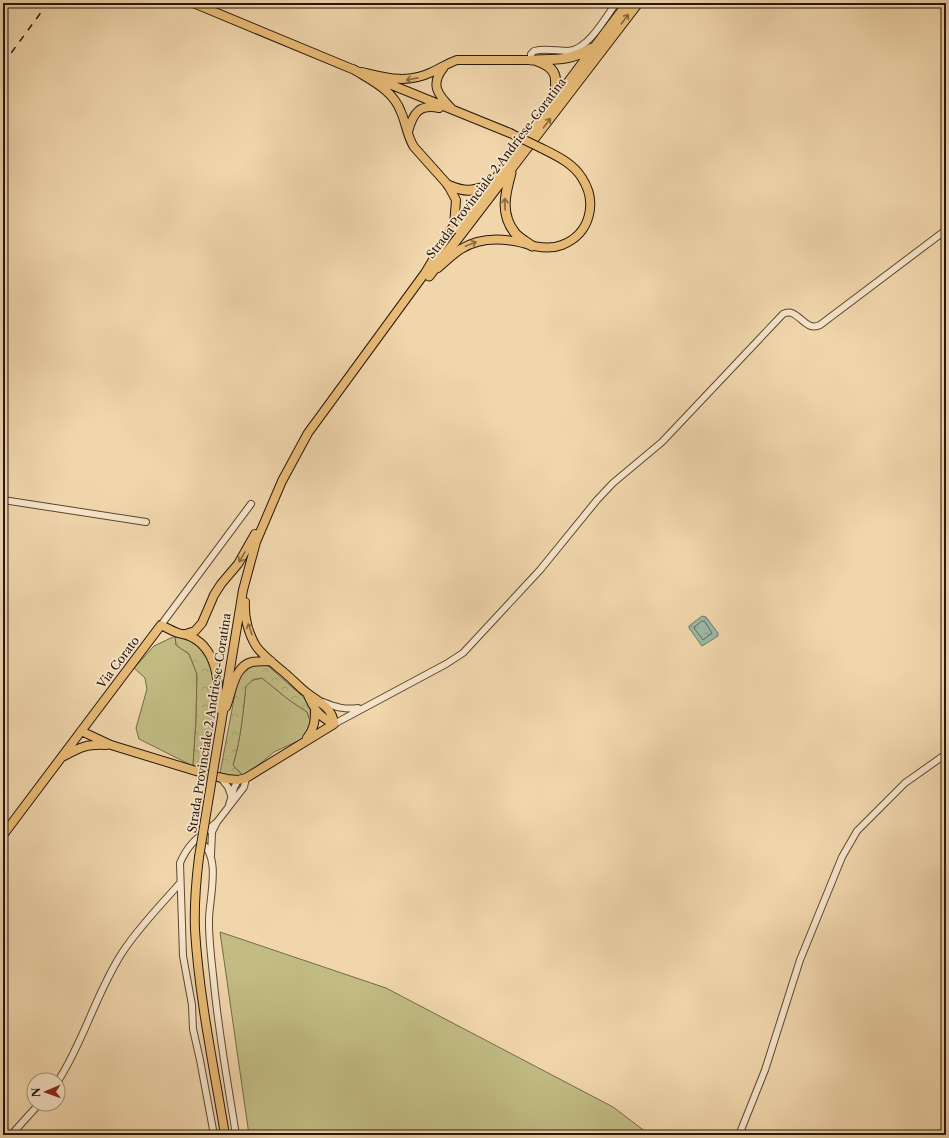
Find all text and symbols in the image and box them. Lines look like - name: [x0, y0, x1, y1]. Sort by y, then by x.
- one-way arrow: [621, 14, 629, 25]
- street label: Strada Provinciale 2 Andriese-Coratina: [423, 74, 569, 261]
- one-way arrow: [406, 75, 419, 83]
- one-way arrow: [543, 117, 551, 128]
- one-way arrow: [501, 198, 509, 211]
- one-way arrow: [465, 240, 477, 248]
- one-way arrow: [238, 551, 246, 563]
- street label: Strada Provinciale 2 Andriese-Coratina: [184, 611, 234, 834]
- one-way arrow: [245, 624, 253, 636]
- street label: Via Corato: [93, 633, 142, 692]
- north arrow: [26, 1072, 66, 1112]
- text: N: [29, 1087, 43, 1097]

